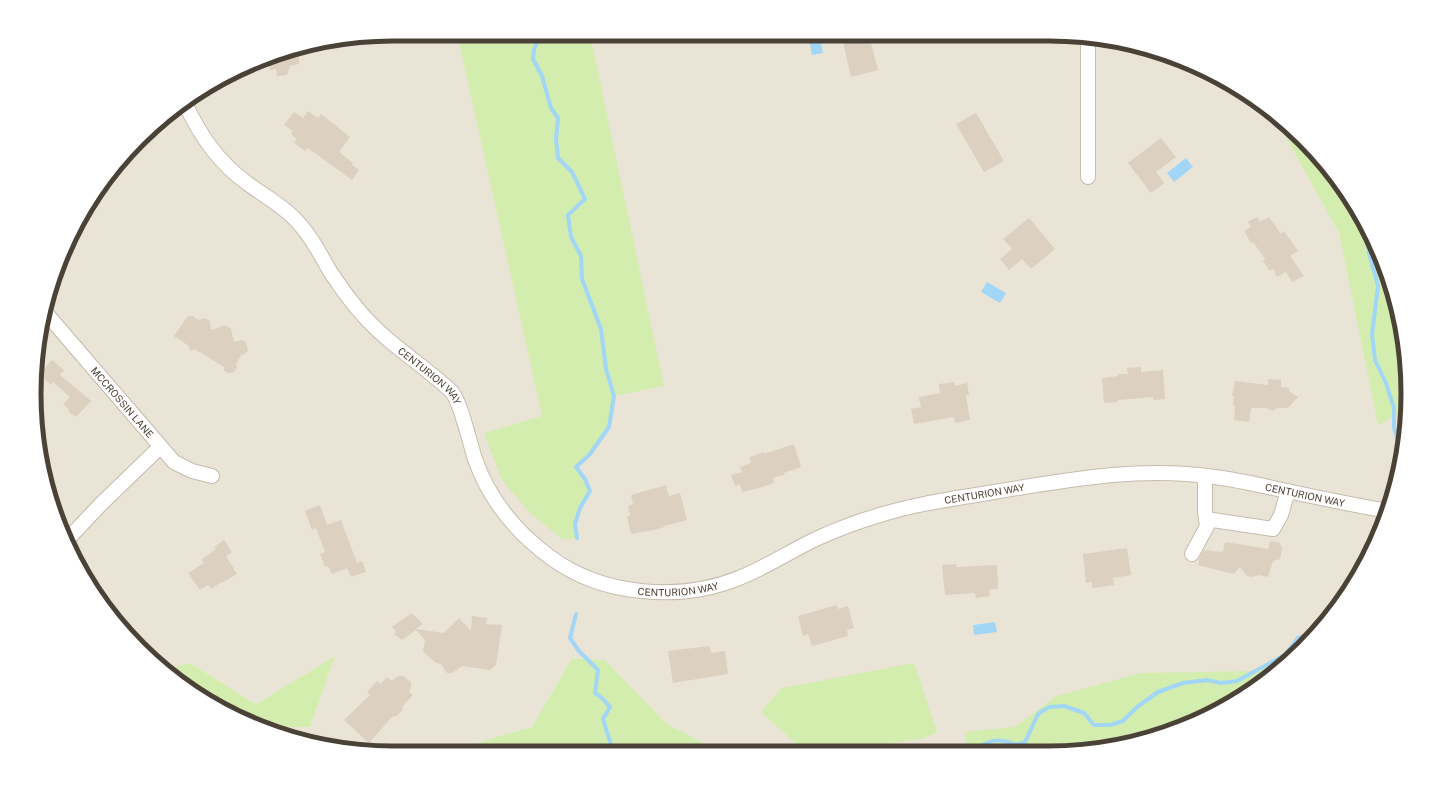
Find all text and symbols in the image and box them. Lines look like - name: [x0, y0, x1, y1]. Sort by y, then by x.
- street label: CENTURION WAY: [396, 344, 464, 406]
- street label: MCCROSSIN LANE: [89, 364, 156, 440]
- street label: CENTURION WAY: [1264, 480, 1346, 509]
- street label: CENTURION WAY: [943, 481, 1025, 506]
- street label: CENTURION WAY: [637, 579, 720, 598]

